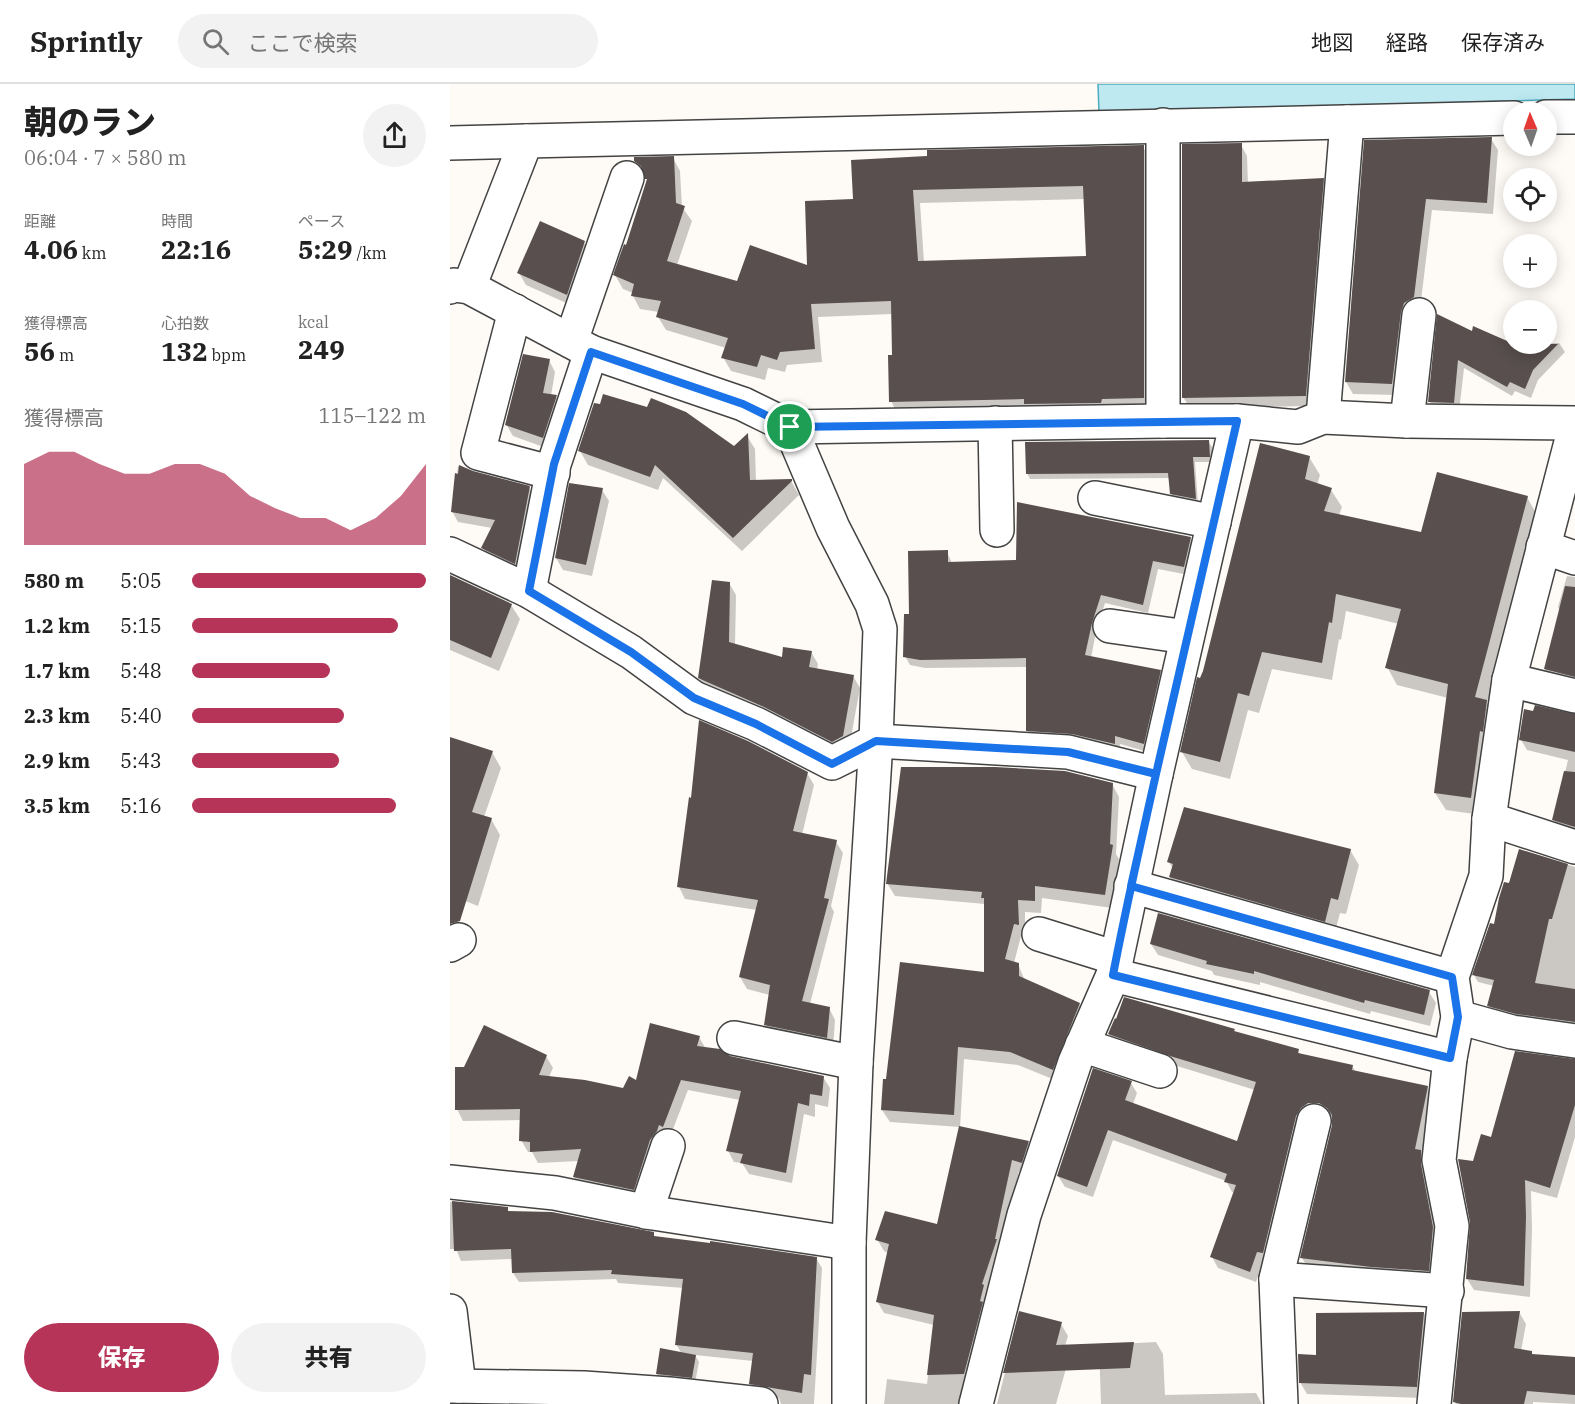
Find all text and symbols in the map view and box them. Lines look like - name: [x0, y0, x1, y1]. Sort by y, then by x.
- search box: [178, 14, 598, 68]
- text: Sprintly: [30, 23, 142, 60]
- icon: search: [199, 25, 232, 58]
- text: ここで検索: [247, 28, 358, 57]
- text: 地図: [1311, 28, 1353, 56]
- text: 経路: [1386, 28, 1428, 56]
- text: 保存済み: [1461, 28, 1545, 56]
- text: 朝のラン: [24, 100, 156, 143]
- north arrow: [1503, 102, 1557, 156]
- map controls: [1503, 102, 1557, 354]
- button: share: [363, 104, 426, 167]
- text: 06:04 · 7 × 580 m: [24, 144, 187, 171]
- button: locate: [1503, 168, 1557, 222]
- text: 距離: [24, 211, 56, 231]
- text: 時間: [161, 211, 193, 231]
- text: ペース: [298, 211, 345, 231]
- text: 4.06: [24, 232, 78, 266]
- text: 22:16: [161, 232, 231, 266]
- text: 5:29: [298, 232, 353, 266]
- button: +: [1503, 234, 1557, 288]
- text: km: [78, 243, 106, 263]
- text: /km: [353, 243, 387, 263]
- button: −: [1503, 300, 1557, 354]
- text: kcal: [298, 312, 329, 332]
- text: 獲得標高: [24, 313, 88, 333]
- text: 心拍数: [161, 313, 209, 333]
- text: 249: [298, 332, 345, 366]
- text: 56: [24, 334, 55, 368]
- text: 132: [161, 334, 208, 368]
- text: m: [55, 345, 74, 365]
- text: bpm: [208, 345, 246, 365]
- pin: [764, 401, 815, 452]
- text: 115–122 m: [319, 402, 426, 429]
- text: 獲得標高: [24, 404, 104, 431]
- icon: arrive: [773, 410, 806, 443]
- text: 580 m: [24, 567, 84, 594]
- text: 5:05: [120, 567, 162, 594]
- text: 1.2 km: [24, 612, 90, 639]
- text: 5:15: [120, 612, 162, 639]
- text: 1.7 km: [24, 657, 90, 684]
- text: 5:48: [120, 657, 162, 684]
- text: 2.3 km: [24, 702, 90, 729]
- text: 5:40: [120, 702, 162, 729]
- text: 2.9 km: [24, 747, 90, 774]
- text: 5:43: [120, 747, 162, 774]
- text: 3.5 km: [24, 792, 90, 819]
- text: 5:16: [120, 792, 162, 819]
- button: 保存: [24, 1323, 219, 1392]
- button: 共有: [231, 1323, 426, 1392]

